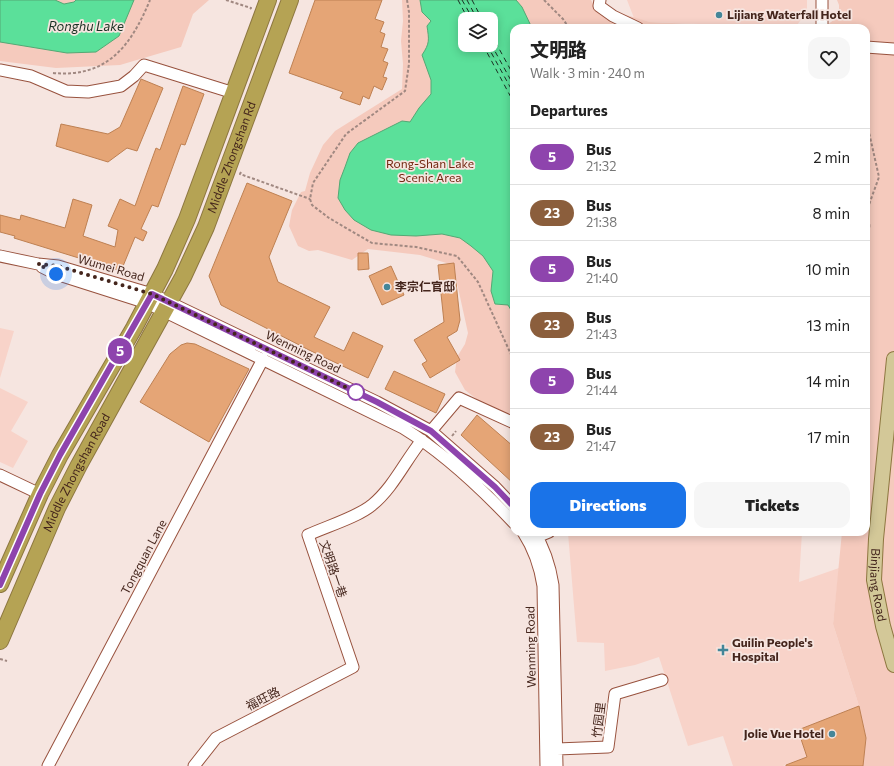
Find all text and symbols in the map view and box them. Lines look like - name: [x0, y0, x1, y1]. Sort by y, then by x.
- place label: Lijiang Waterfall Hotel: [727, 7, 851, 21]
- marker: Lijiang Waterfall Hotel: [714, 10, 724, 20]
- map controls: [458, 12, 498, 52]
- button: layers: [458, 12, 498, 52]
- water label: Ronghu Lake: [48, 18, 124, 34]
- button: heart: [808, 37, 850, 79]
- text: 文明路: [530, 38, 587, 61]
- text: Walk · 3 min · 240 m: [530, 65, 645, 81]
- street label: Middle Zhongshan Rd: [204, 99, 258, 215]
- text: Departures: [530, 101, 608, 119]
- text: Bus: [586, 140, 611, 158]
- text: 5: [548, 148, 556, 165]
- text: 2 min: [813, 148, 850, 166]
- park label: Rong-Shan Lake Scenic Area: [386, 156, 474, 184]
- text: 21:32: [586, 158, 616, 174]
- text: Bus: [586, 196, 611, 214]
- text: 23: [544, 204, 560, 221]
- text: 8 min: [812, 204, 850, 222]
- text: 21:38: [586, 214, 617, 230]
- street label: Wumei Road: [76, 251, 146, 283]
- text: Bus: [586, 252, 611, 270]
- text: 5: [548, 260, 556, 277]
- text: 10 min: [805, 260, 850, 278]
- your location: [46, 264, 66, 284]
- text: 21:40: [586, 270, 618, 286]
- place label: 李宗仁官邸: [395, 279, 455, 293]
- marker: 李宗仁官邸: [382, 282, 392, 292]
- text: Bus: [586, 308, 611, 326]
- text: 23: [544, 316, 560, 333]
- text: 13 min: [807, 316, 850, 334]
- text: 21:43: [586, 326, 617, 342]
- street label: Wenming Road: [264, 327, 343, 375]
- line badge: 5: [107, 338, 133, 364]
- text: 5: [116, 342, 124, 359]
- text: Bus: [586, 364, 611, 382]
- text: 5: [548, 372, 556, 389]
- text: 14 min: [806, 372, 850, 390]
- text: 21:44: [586, 382, 617, 398]
- unlabelled marker: [347, 383, 365, 401]
- street label: Middle Zhongshan Road: [40, 410, 112, 534]
- text: Bus: [586, 420, 611, 438]
- text: 23: [544, 428, 560, 445]
- text: 17 min: [807, 428, 850, 446]
- text: 21:47: [586, 438, 616, 454]
- button: Directions: [530, 482, 686, 528]
- button: Tickets: [694, 482, 850, 528]
- street label: Tongquan Lane: [118, 517, 169, 596]
- street label: 文明路一巷: [318, 538, 350, 599]
- street label: Binjiang Road: [868, 548, 890, 622]
- street label: Wenming Road: [522, 606, 538, 688]
- place label: Guilin People's Hospital: [732, 635, 813, 663]
- marker: Guilin People's Hospital: [717, 644, 729, 656]
- street label: 福旺路: [243, 684, 282, 713]
- street label: 竹园里: [589, 701, 607, 739]
- place label: Jolie Vue Hotel: [744, 726, 824, 741]
- marker: Jolie Vue Hotel: [827, 729, 837, 739]

